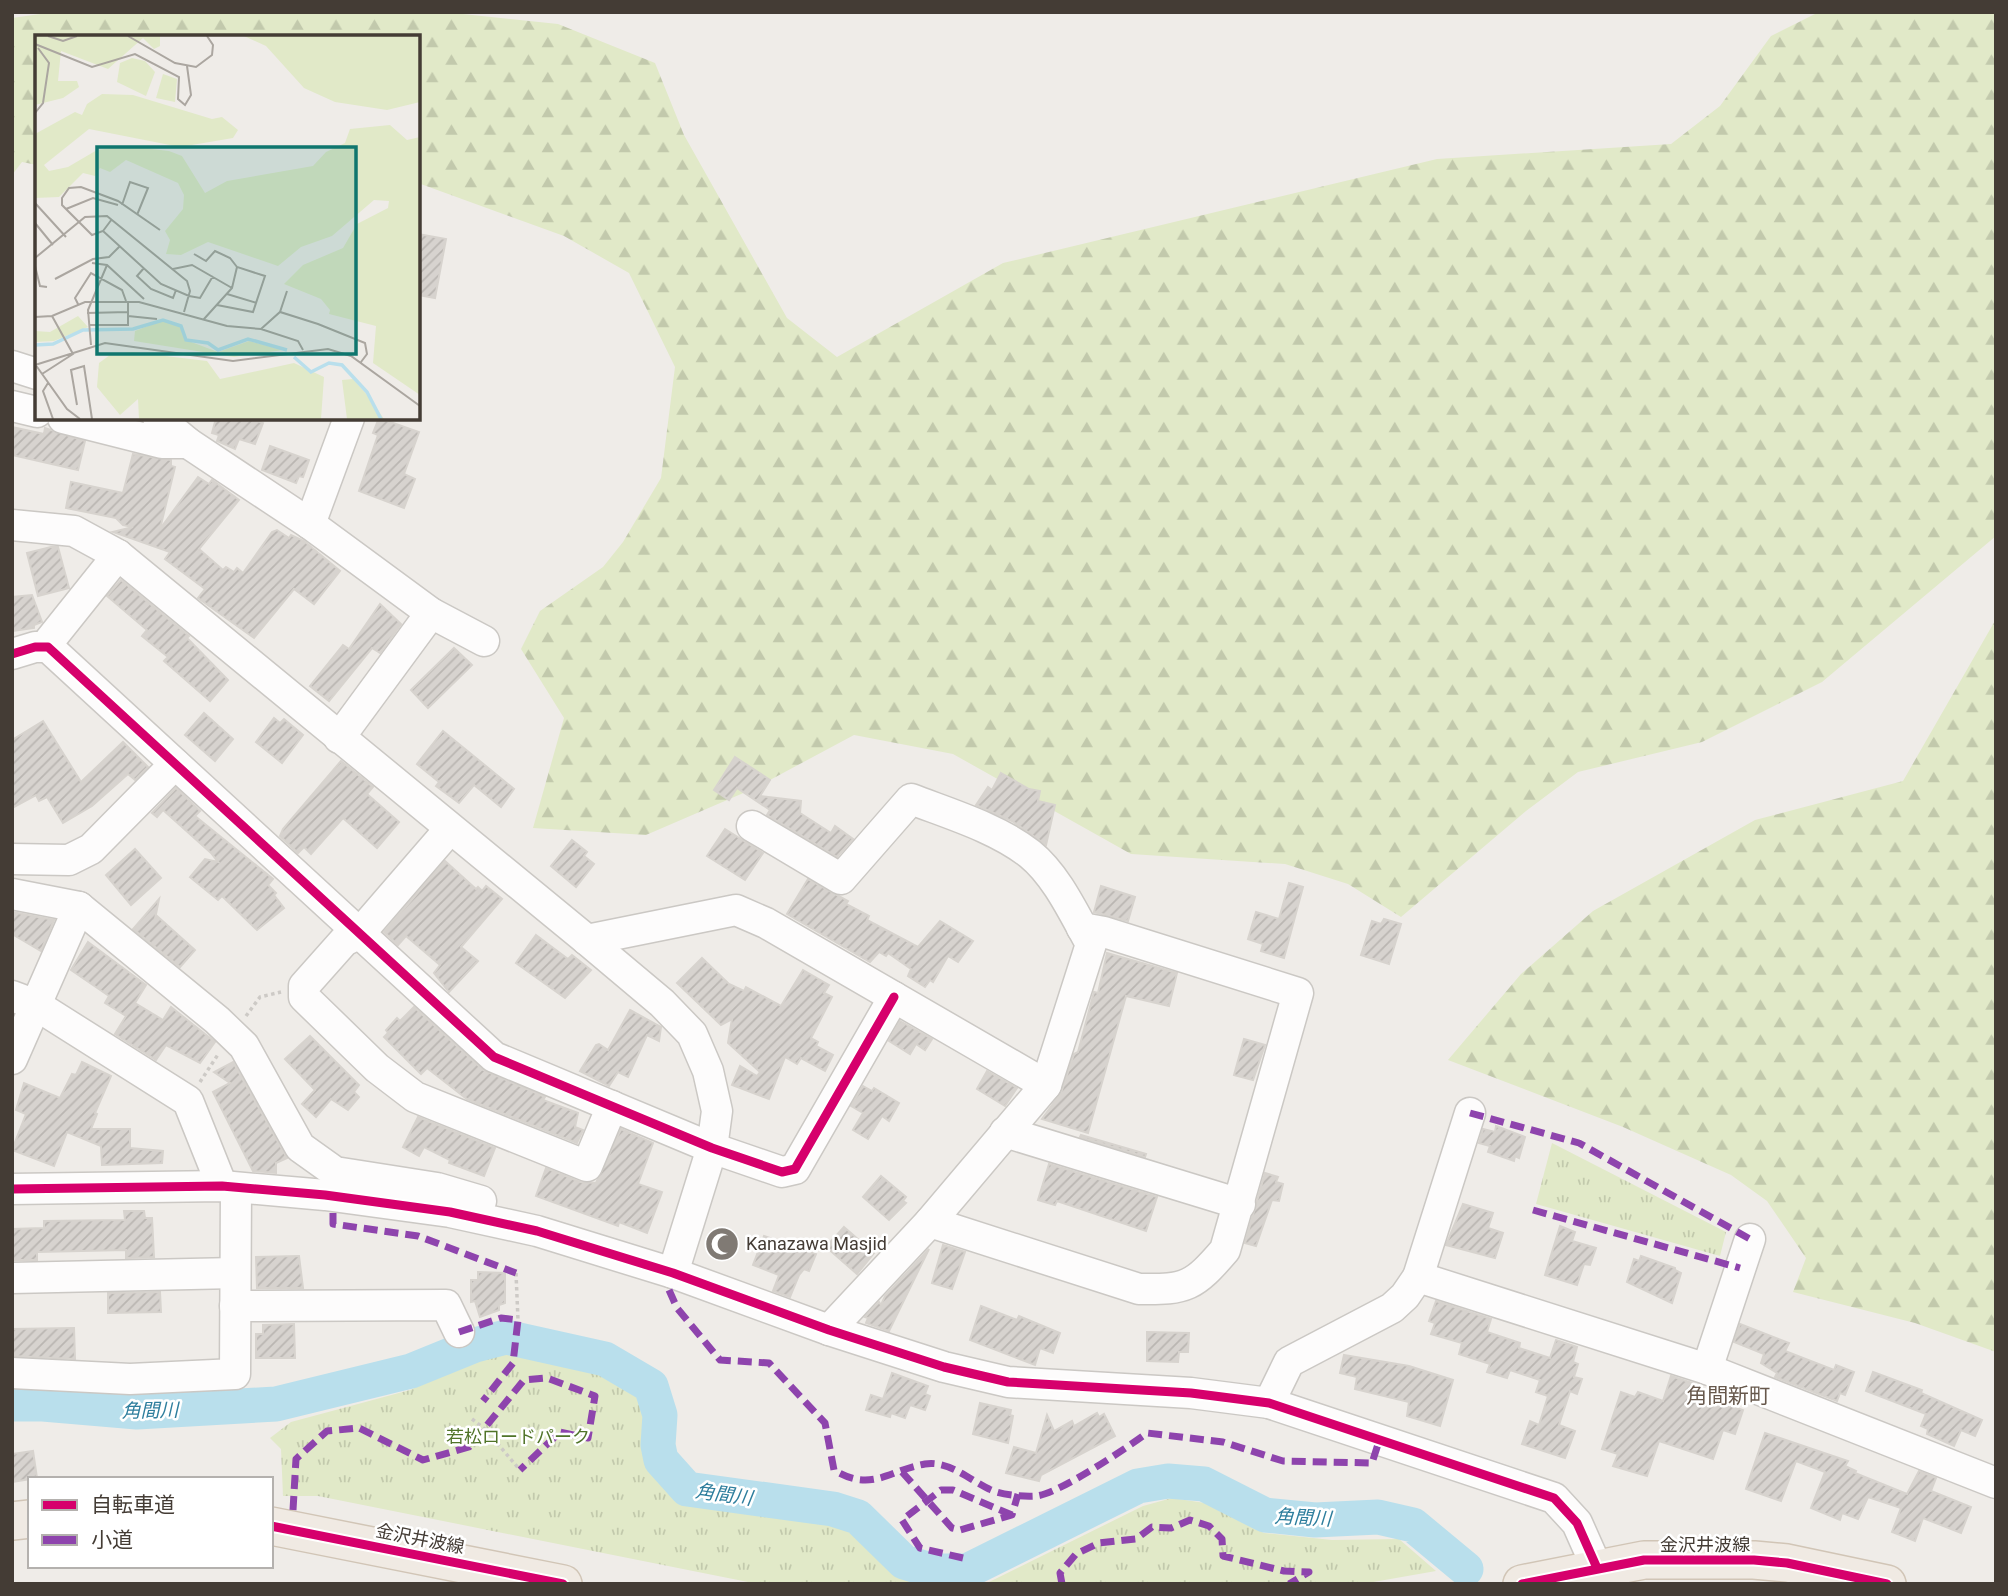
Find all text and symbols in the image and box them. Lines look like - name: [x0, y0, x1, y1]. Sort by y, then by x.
- inset map: [35, 35, 420, 420]
- mosque icon: Kanazawa Masjid: [703, 1225, 741, 1263]
- place label: Kanazawa Masjid: [746, 1233, 887, 1254]
- district label: 角間新町: [1686, 1384, 1770, 1408]
- water label: 角間川: [121, 1398, 181, 1422]
- park label: 若松ロードパーク: [446, 1426, 590, 1447]
- legend: [28, 1477, 273, 1568]
- water label: 角間川: [694, 1479, 756, 1510]
- text: 自転車道: [91, 1493, 175, 1517]
- water label: 角間川: [1274, 1505, 1334, 1531]
- street label: 金沢井波線: [374, 1520, 466, 1557]
- text: 小道: [91, 1528, 133, 1552]
- street label: 金沢井波線: [1660, 1534, 1750, 1555]

